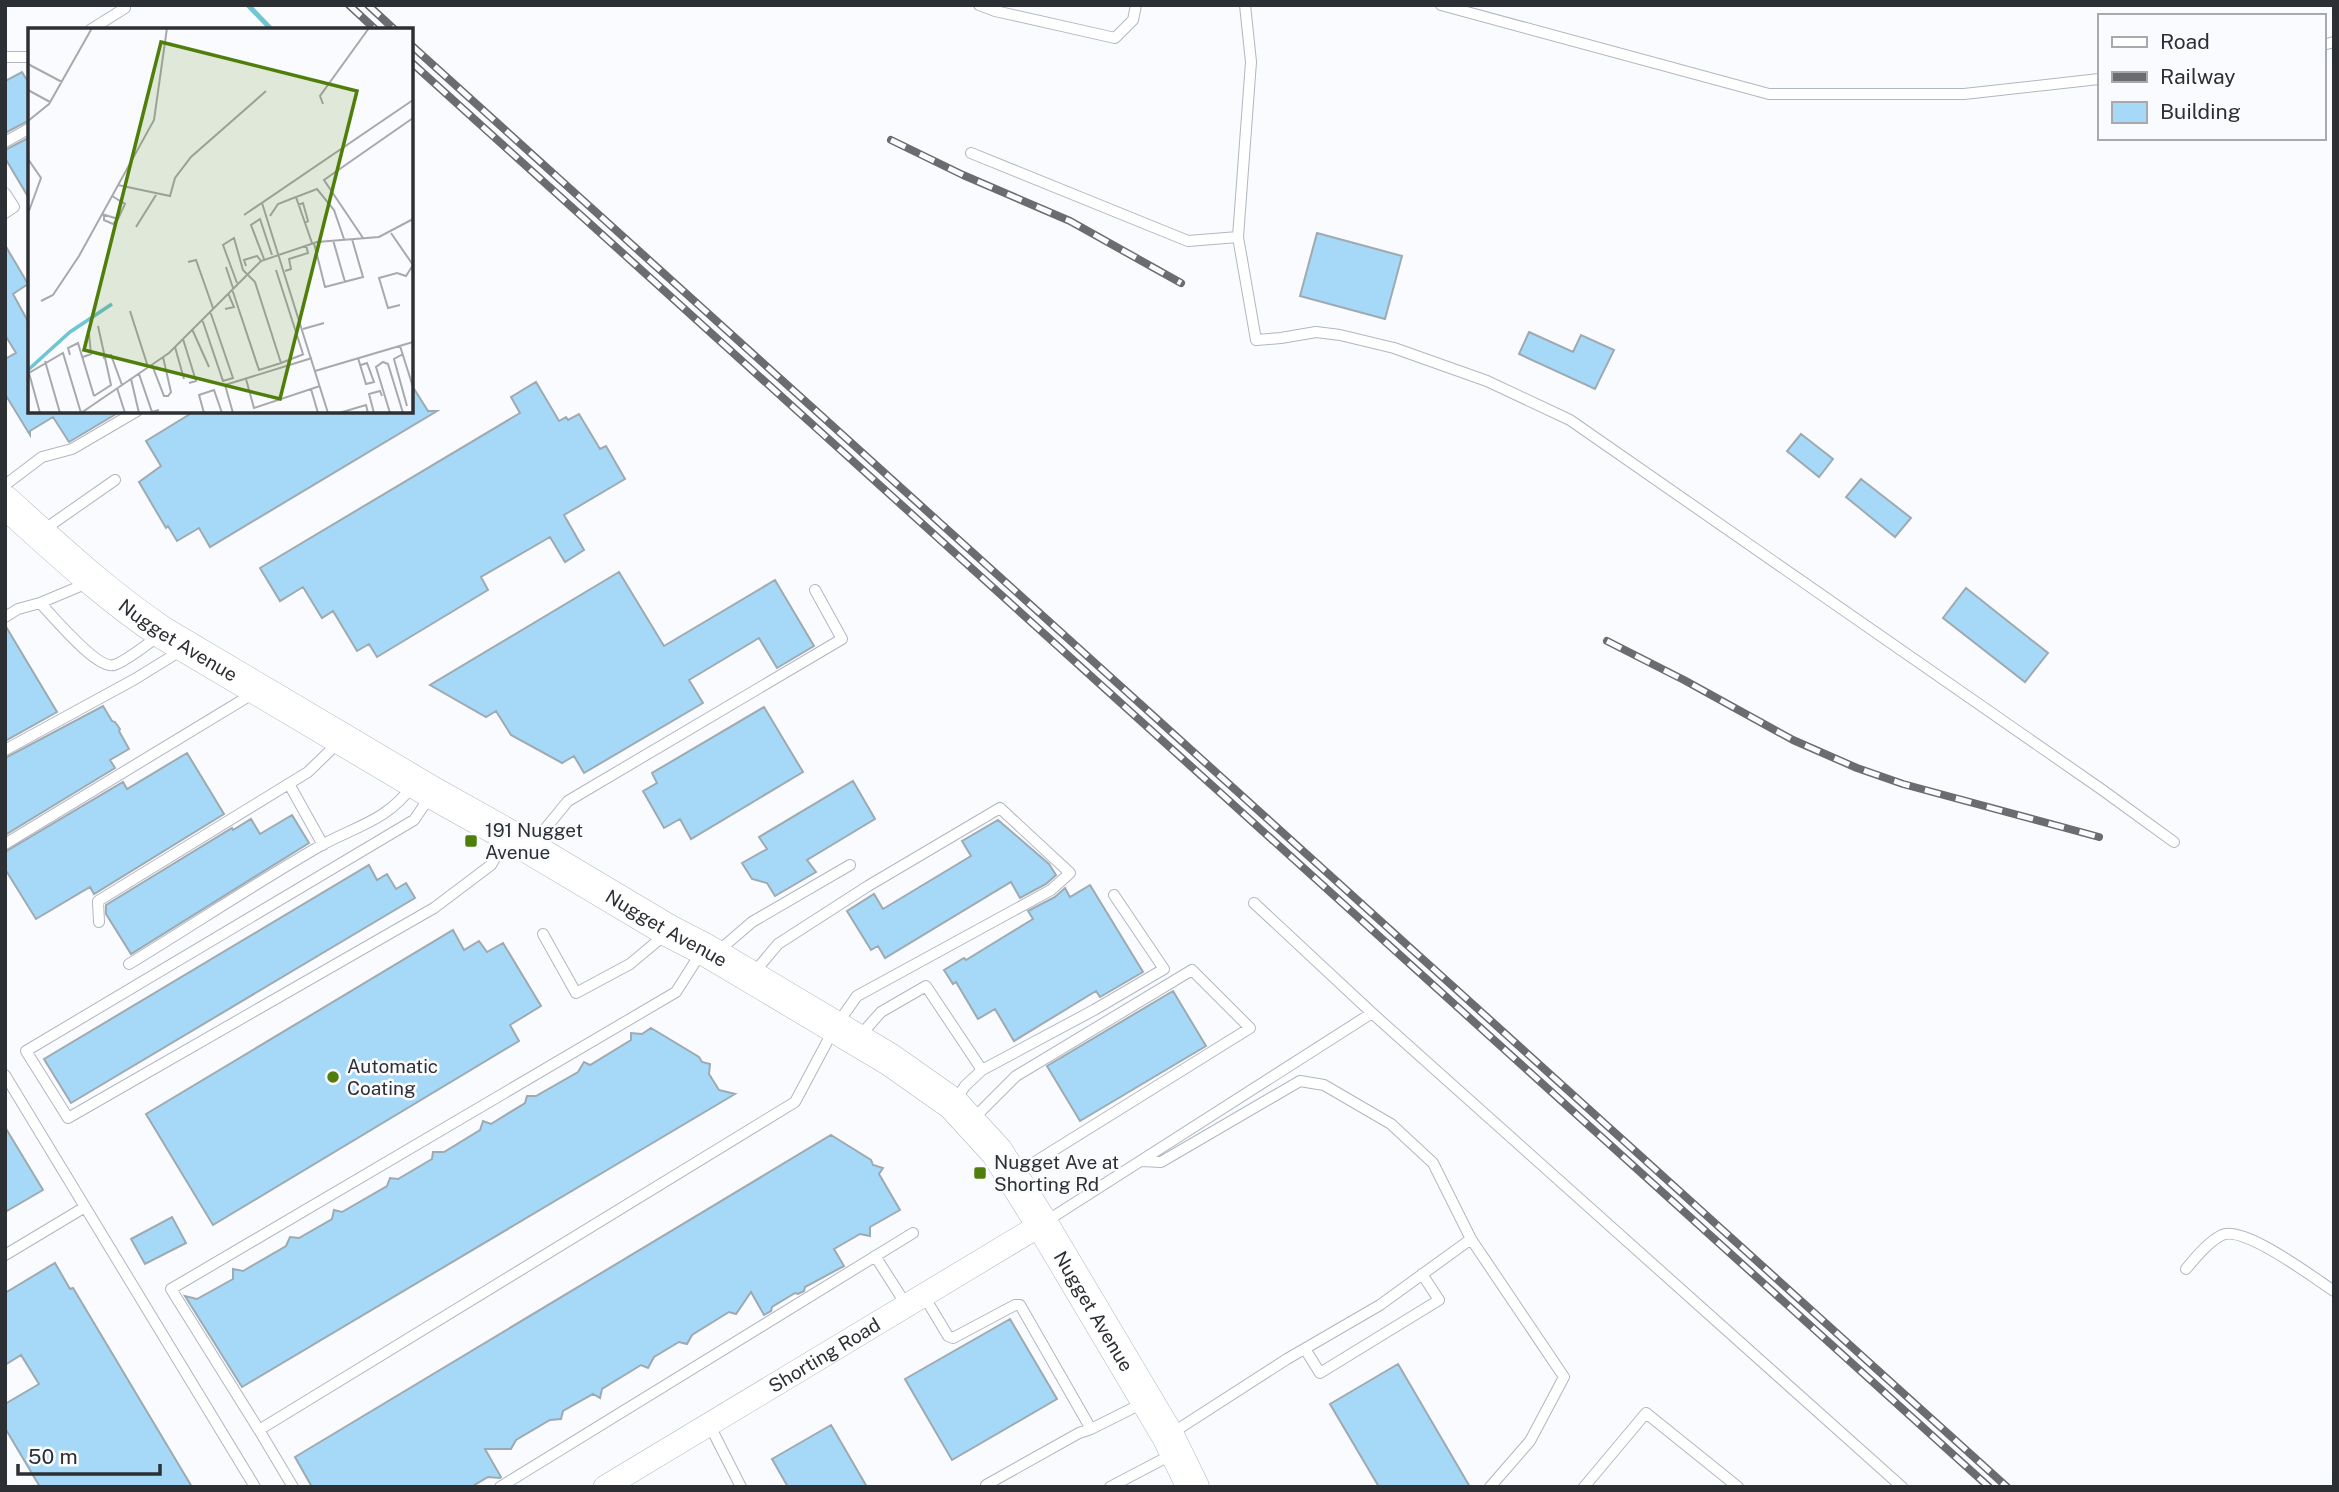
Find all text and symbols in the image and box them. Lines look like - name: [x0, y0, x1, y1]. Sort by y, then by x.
- legend: [2098, 14, 2325, 140]
- inset map: [28, 28, 413, 413]
- text: Road: [2160, 29, 2210, 54]
- text: Railway: [2160, 64, 2236, 89]
- text: Building: [2160, 99, 2241, 124]
- street label: Nugget Avenue: [115, 594, 241, 686]
- place label: 191 Nugget Avenue: [485, 819, 583, 863]
- marker: 191 Nugget Avenue: [463, 833, 479, 849]
- street label: Nugget Avenue: [602, 885, 731, 971]
- place label: Automatic Coating: [347, 1055, 438, 1099]
- marker: Automatic Coating: [325, 1069, 341, 1085]
- place label: Nugget Ave at Shorting Rd: [994, 1151, 1119, 1195]
- marker: Nugget Ave at Shorting Rd: [972, 1165, 988, 1181]
- street label: Nugget Avenue: [1050, 1247, 1138, 1375]
- street label: Shorting Road: [765, 1313, 884, 1397]
- scale bar: [18, 1432, 159, 1476]
- text: 50 m: [28, 1444, 78, 1469]

